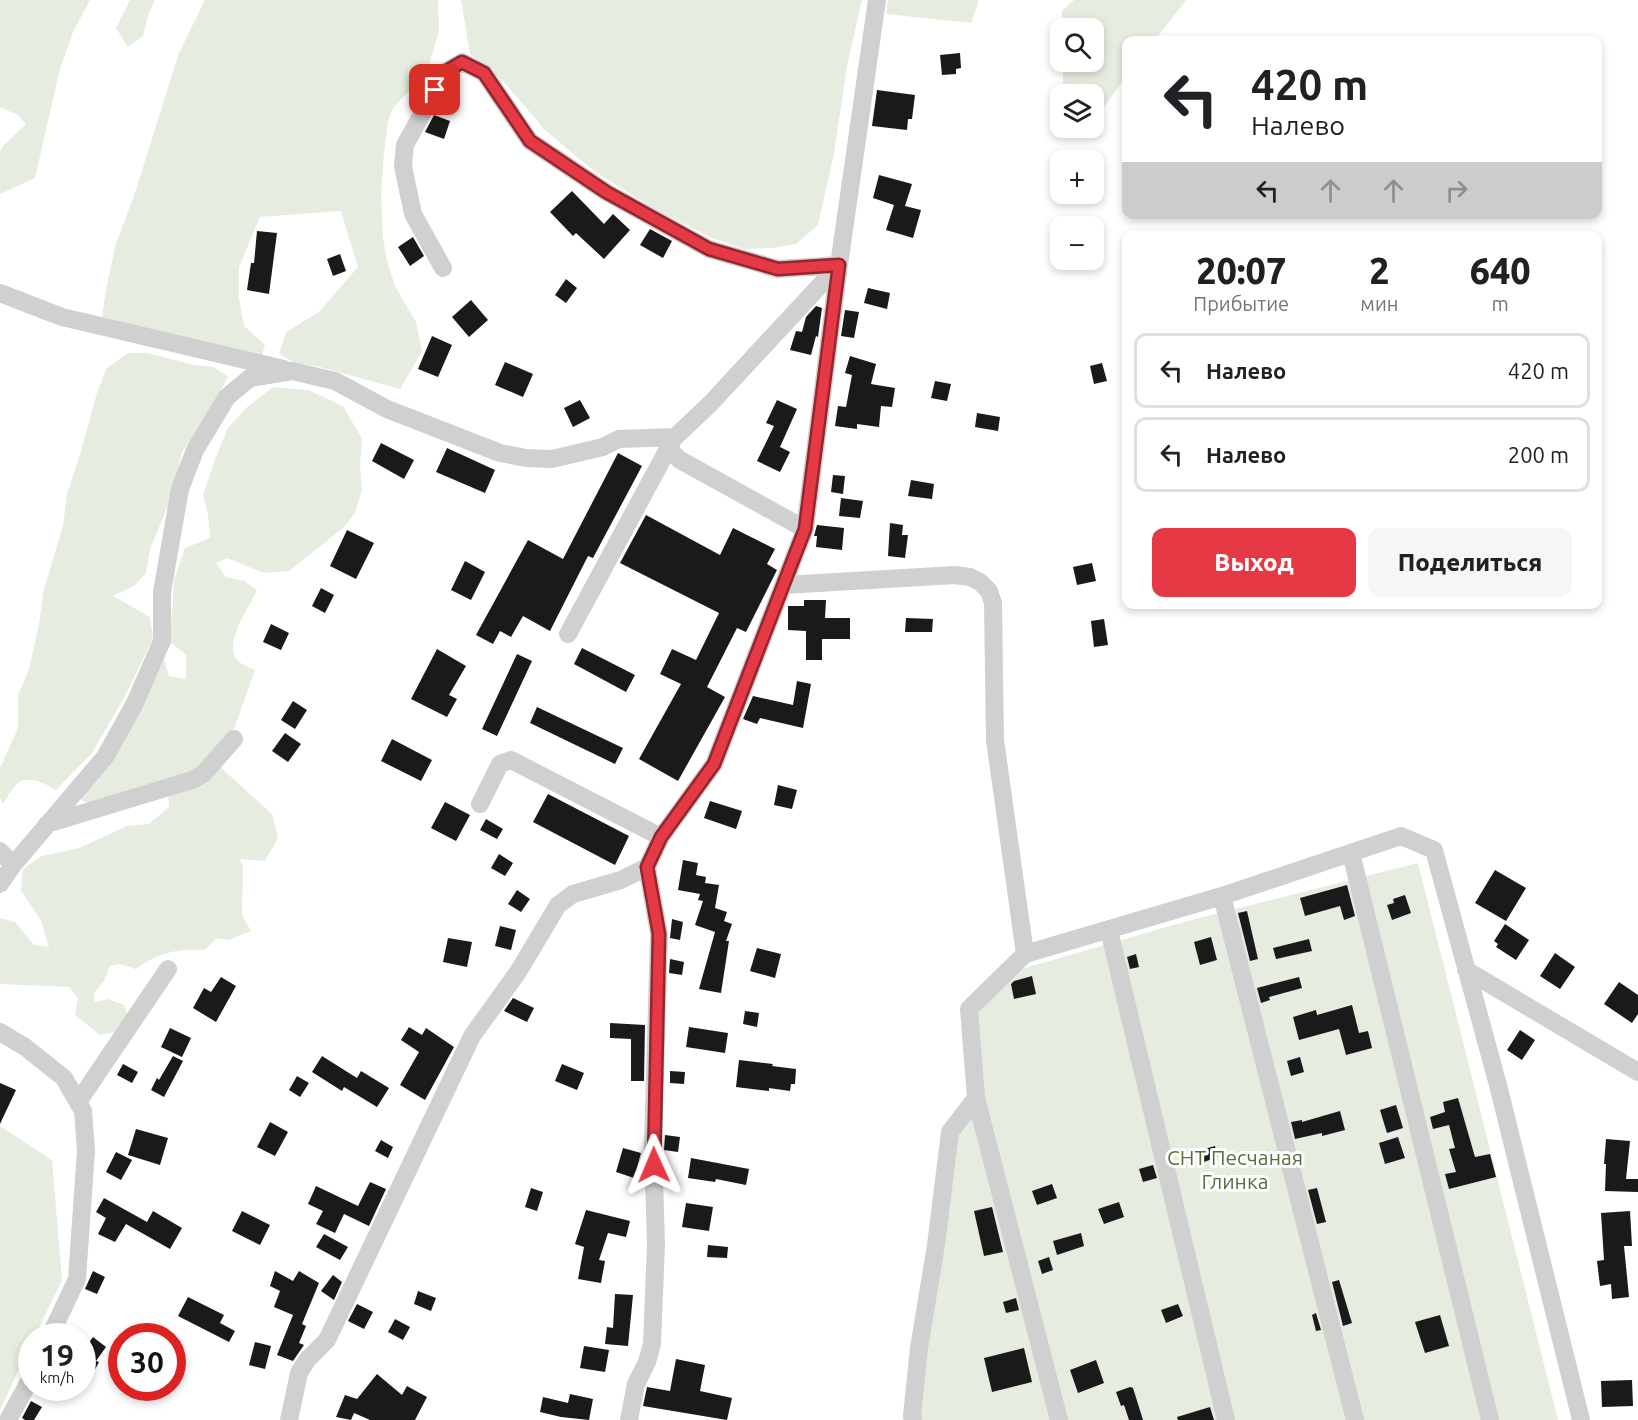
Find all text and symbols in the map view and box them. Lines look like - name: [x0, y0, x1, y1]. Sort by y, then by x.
- map controls: [1050, 18, 1104, 270]
- button: search: [1050, 18, 1104, 72]
- icon: left: [1152, 60, 1230, 138]
- text: 420 m: [1251, 61, 1368, 108]
- pin: [409, 64, 460, 115]
- icon: arrive: [418, 73, 451, 106]
- button: layers: [1050, 84, 1104, 138]
- text: Налево: [1251, 110, 1345, 140]
- button: +: [1050, 150, 1104, 204]
- icon: left: [1251, 174, 1284, 207]
- icon: ahead: [1314, 174, 1347, 207]
- icon: ahead: [1377, 174, 1410, 207]
- icon: right: [1440, 174, 1473, 207]
- button: −: [1050, 216, 1104, 270]
- text: 20:07: [1196, 250, 1286, 291]
- text: 2: [1369, 250, 1390, 291]
- text: 640: [1470, 250, 1531, 291]
- text: Прибытие: [1193, 292, 1289, 315]
- text: мин: [1360, 292, 1398, 315]
- text: m: [1492, 292, 1509, 315]
- icon: left: [1155, 354, 1188, 387]
- text: Налево: [1206, 358, 1286, 383]
- text: 420 m: [1508, 358, 1569, 383]
- icon: left: [1155, 438, 1188, 471]
- text: Налево: [1206, 442, 1286, 467]
- text: 200 m: [1508, 442, 1569, 467]
- button: Выход: [1152, 528, 1356, 597]
- button: Поделиться: [1368, 528, 1572, 597]
- position arrow: [622, 1133, 686, 1197]
- park label: СНТ Песчаная Глинка: [1167, 1145, 1303, 1193]
- speed limit sign: 30: [108, 1323, 186, 1401]
- text: 19: [40, 1338, 74, 1372]
- text: km/h: [40, 1369, 74, 1386]

